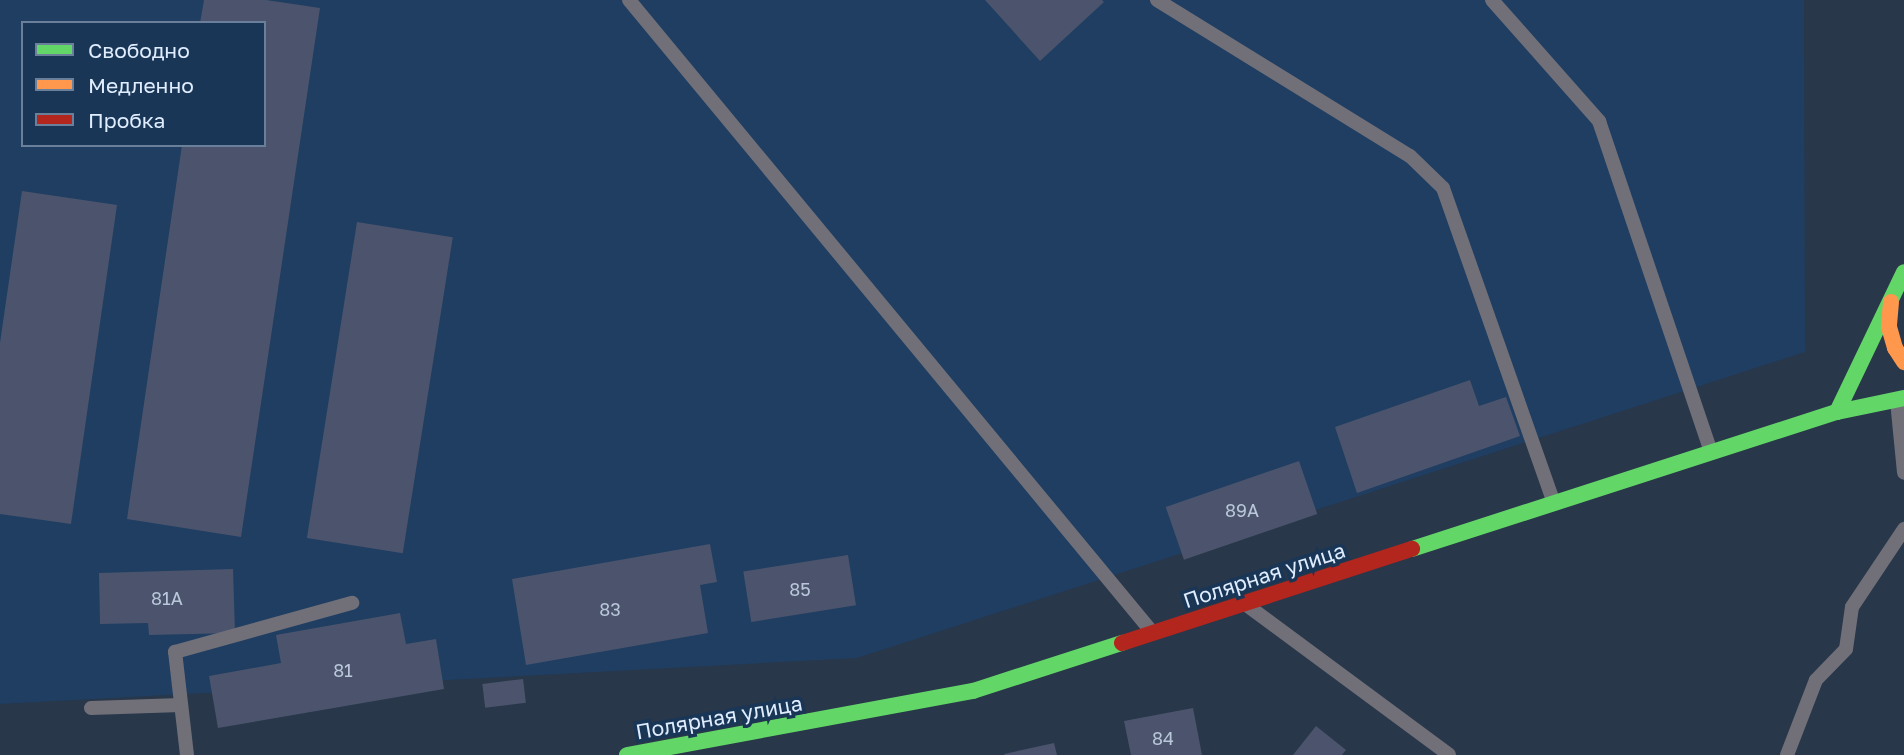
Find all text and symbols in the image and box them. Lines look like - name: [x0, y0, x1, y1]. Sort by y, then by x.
- legend: [21, 21, 266, 147]
- text: Свободно: [88, 37, 190, 63]
- text: Медленно: [88, 72, 194, 98]
- text: Пробка: [88, 107, 166, 133]
- house number: 89А: [1225, 499, 1259, 521]
- street label: Полярная улица: [1180, 537, 1348, 613]
- house number: 85: [789, 578, 811, 600]
- house number: 81А: [151, 587, 183, 609]
- house number: 83: [599, 598, 621, 620]
- house number: 81: [333, 659, 353, 681]
- street label: Полярная улица: [634, 690, 804, 744]
- house number: 84: [1152, 727, 1174, 749]

